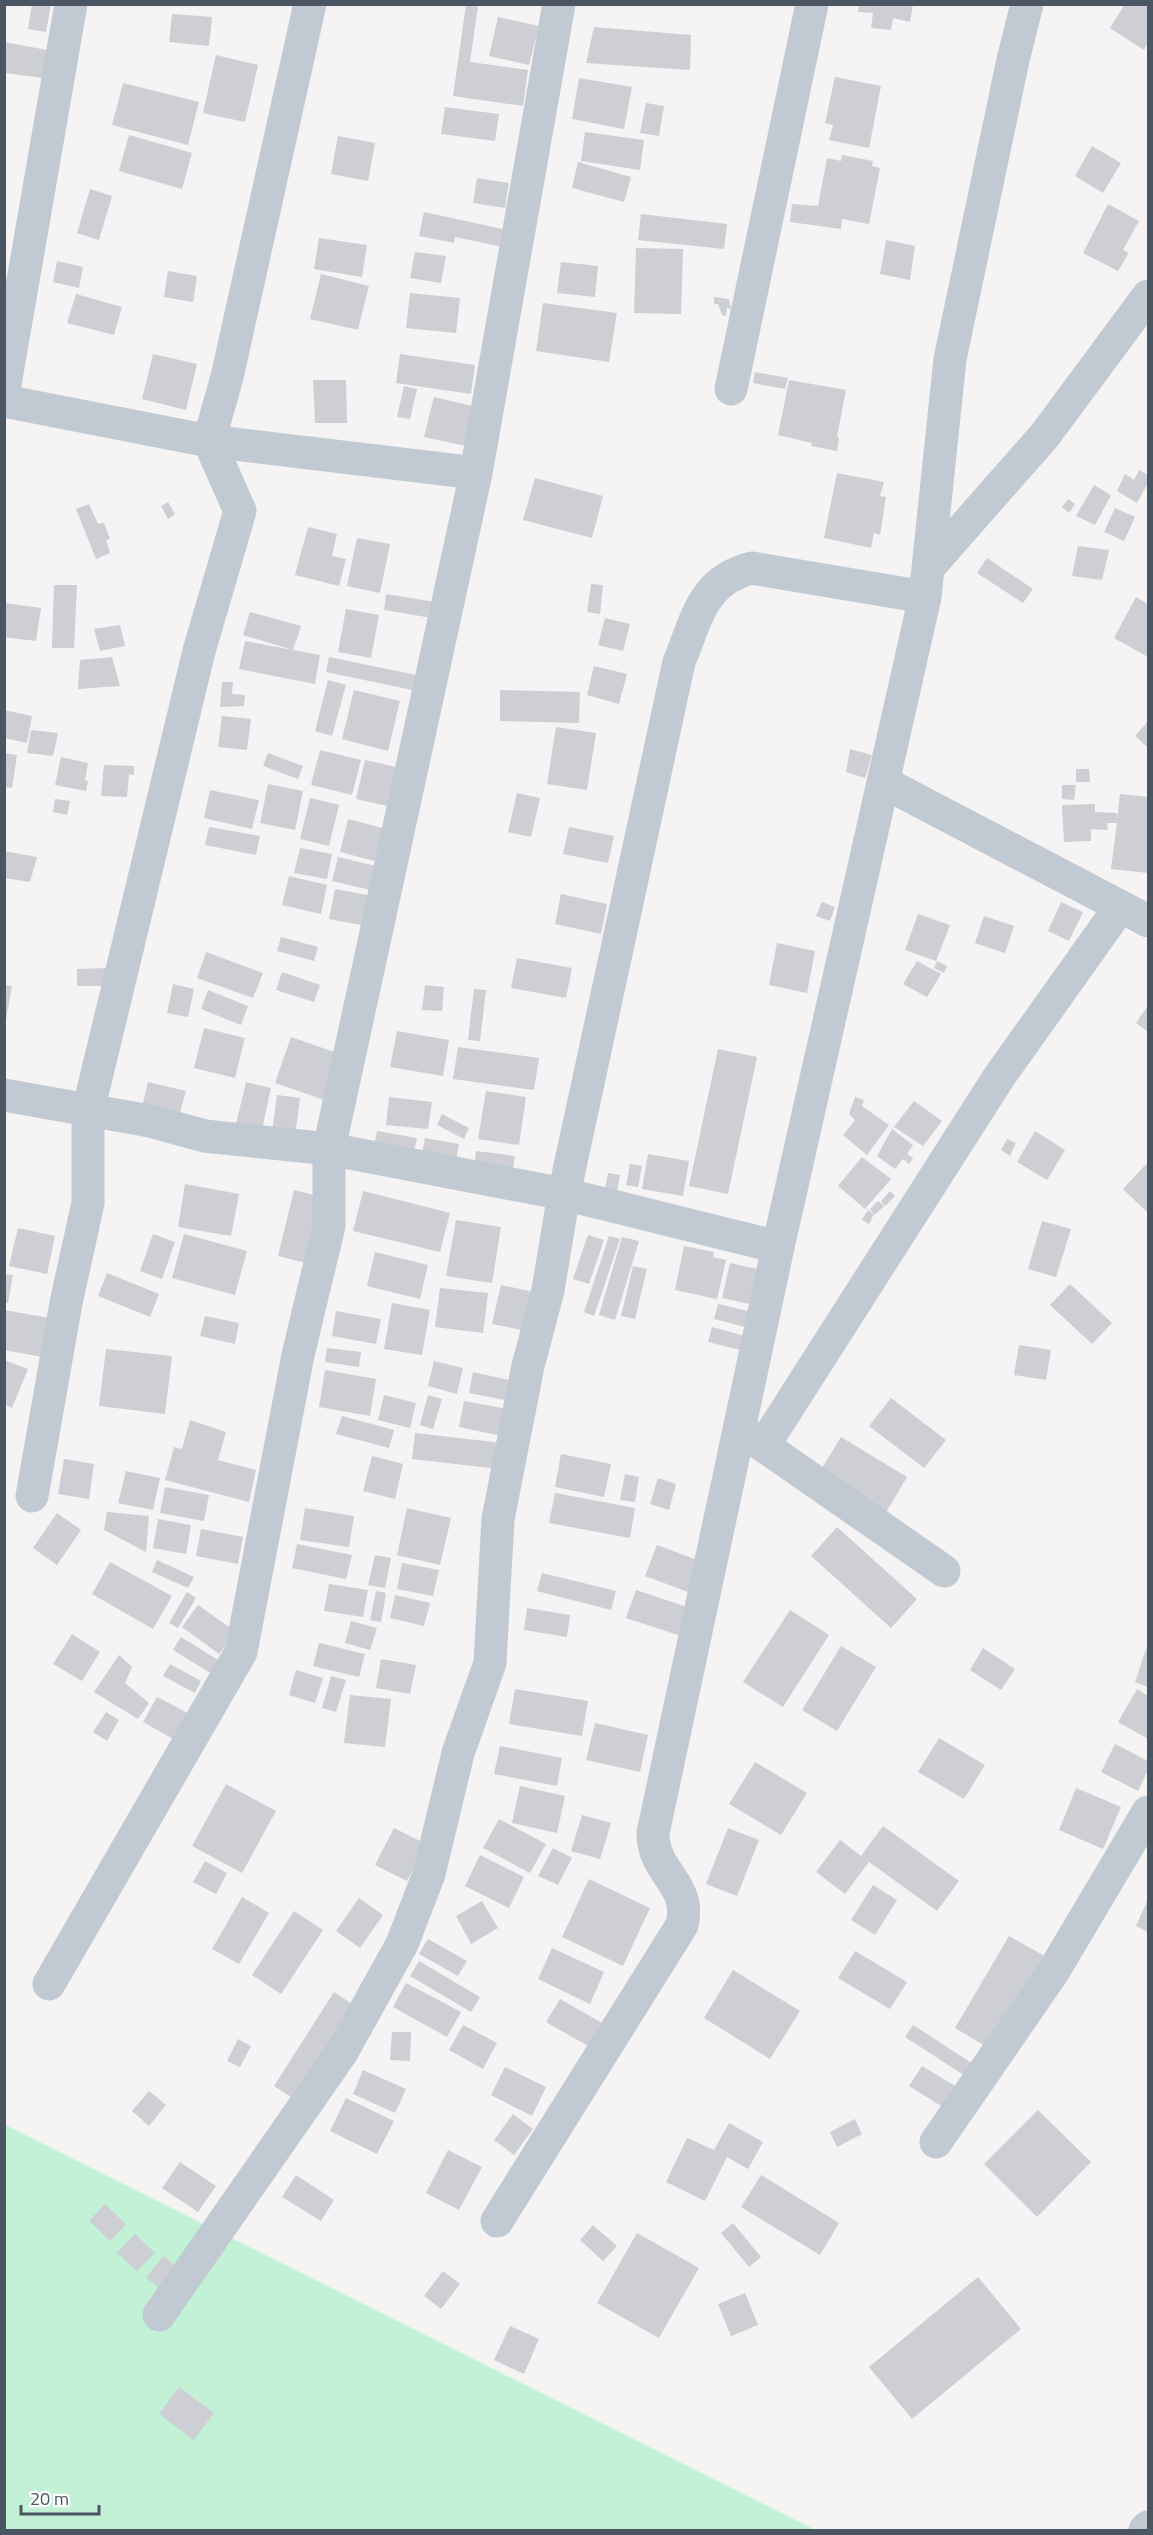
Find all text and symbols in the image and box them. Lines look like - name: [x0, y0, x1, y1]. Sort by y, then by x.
- scale bar: [21, 2478, 99, 2516]
- text: 20 m: [30, 2485, 69, 2512]

